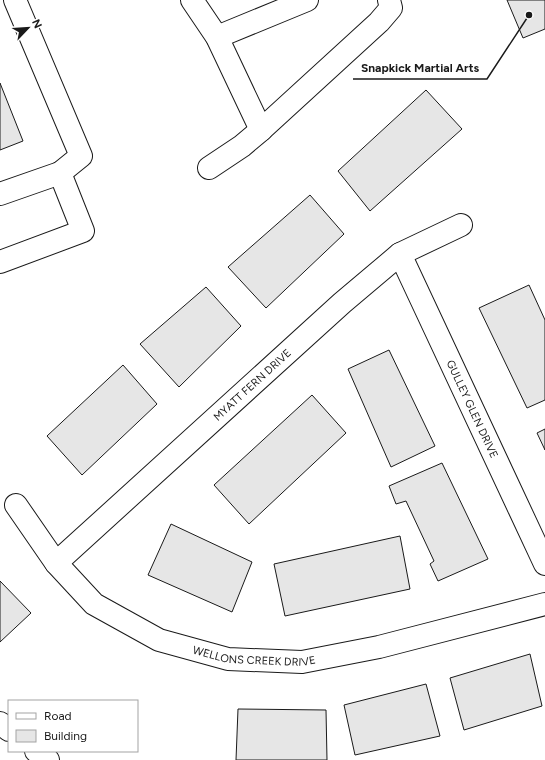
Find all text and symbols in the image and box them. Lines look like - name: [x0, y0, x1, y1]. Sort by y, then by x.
- north arrow: [8, 8, 48, 48]
- text: N: [29, 17, 44, 31]
- callout: Snapkick Martial Arts: [353, 55, 487, 79]
- text: Snapkick Martial Arts: [361, 61, 479, 75]
- street label: MYATT FERN DRIVE: [211, 346, 294, 423]
- street label: GULLEY GLEN DRIVE: [444, 358, 501, 460]
- street label: WELLONS CREEK DRIVE: [191, 643, 317, 668]
- legend: [8, 700, 138, 752]
- text: Road: [44, 709, 72, 723]
- text: Building: [44, 729, 87, 743]

